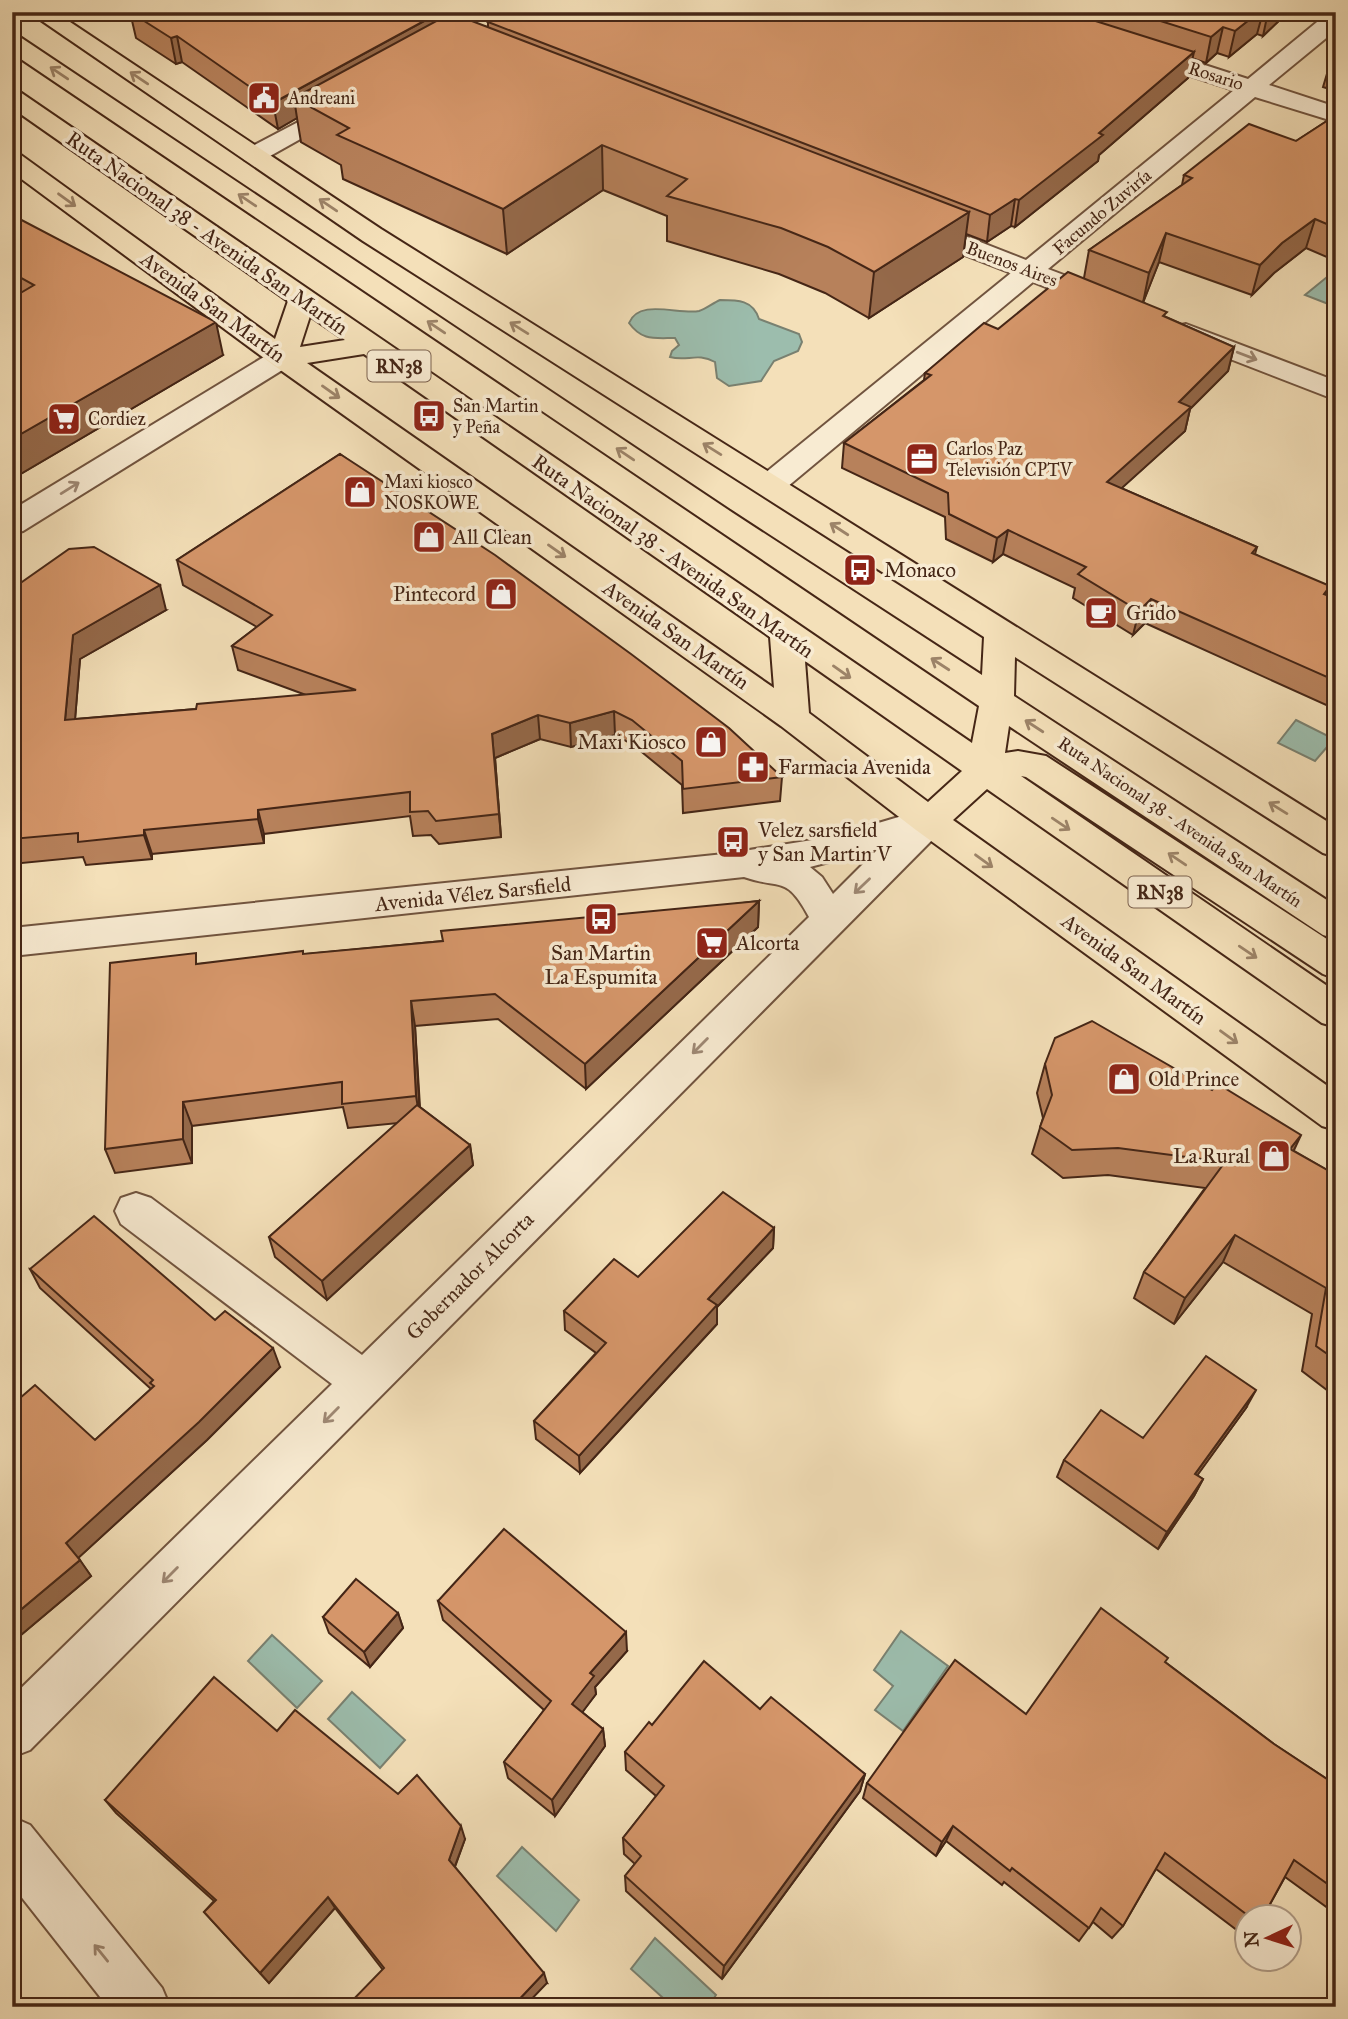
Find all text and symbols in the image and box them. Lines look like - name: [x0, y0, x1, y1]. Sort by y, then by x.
- street label: Rosario: [1186, 57, 1246, 95]
- one-way arrow: [50, 66, 69, 80]
- one-way arrow: [130, 71, 149, 85]
- public building icon: Andreani: [245, 79, 283, 117]
- place label: Andreani: [287, 87, 355, 109]
- street label: Ruta Nacional 38 - Avenida San Martín: [61, 126, 353, 340]
- street label: Facundo Zuviría: [1048, 164, 1156, 260]
- one-way arrow: [57, 193, 76, 207]
- one-way arrow: [238, 193, 258, 207]
- one-way arrow: [319, 198, 338, 212]
- street label: Buenos Aires: [963, 237, 1061, 291]
- street label: Avenida San Martín: [136, 246, 290, 368]
- one-way arrow: [427, 320, 447, 334]
- one-way arrow: [510, 320, 530, 334]
- road number: RN38: [368, 350, 430, 382]
- one-way arrow: [1236, 351, 1258, 364]
- one-way arrow: [321, 385, 340, 399]
- place label: San Martin y Peña: [453, 395, 539, 438]
- bus stop icon: San Martin y Peña: [410, 397, 448, 435]
- supermarket icon: Cordiez: [45, 400, 83, 438]
- place label: Cordiez: [88, 408, 146, 430]
- place label: Carlos Paz Televisión CPTV: [946, 438, 1074, 481]
- office icon: Carlos Paz Televisión CPTV: [903, 440, 941, 478]
- one-way arrow: [703, 441, 722, 456]
- one-way arrow: [616, 447, 635, 461]
- street label: Ruta Nacional 38 - Avenida San Martín: [527, 449, 819, 663]
- place label: Maxi kiosco NOSKOWE: [384, 471, 479, 514]
- shop icon: Maxi kiosco NOSKOWE: [341, 473, 379, 511]
- one-way arrow: [60, 480, 80, 494]
- shop icon: All Clean: [410, 518, 448, 556]
- one-way arrow: [829, 522, 849, 536]
- place label: All Clean: [452, 524, 532, 550]
- one-way arrow: [547, 544, 566, 558]
- bus stop icon: Monaco: [841, 551, 879, 589]
- place label: Monaco: [884, 557, 956, 583]
- shop icon: Pintecord: [482, 575, 520, 613]
- street label: Avenida San Martín: [598, 575, 754, 695]
- place label: Pintecord: [393, 581, 476, 607]
- cafe icon: Grido: [1082, 594, 1120, 632]
- place label: Grido: [1126, 600, 1176, 626]
- one-way arrow: [931, 657, 950, 671]
- one-way arrow: [832, 665, 851, 679]
- one-way arrow: [1024, 718, 1044, 732]
- shop icon: Maxi Kiosco: [692, 723, 730, 761]
- place label: Maxi Kiosco: [577, 729, 686, 755]
- street label: Ruta Nacional 38 - Avenida San Martín: [1054, 732, 1307, 912]
- pharmacy icon: Farmacia Avenida: [734, 748, 772, 786]
- place label: Farmacia Avenida: [778, 754, 931, 780]
- one-way arrow: [1269, 800, 1288, 815]
- place label: Velez sarsfield y San Martin V: [757, 817, 893, 867]
- one-way arrow: [1050, 817, 1070, 831]
- bus stop icon: Velez sarsfield y San Martin V: [714, 823, 752, 861]
- one-way arrow: [1168, 852, 1187, 867]
- one-way arrow: [974, 854, 993, 868]
- street label: Avenida Vélez Sarsfield: [373, 871, 573, 917]
- road number: RN38: [1128, 876, 1192, 908]
- one-way arrow: [854, 877, 871, 894]
- bus stop icon: San Martin La Espumita: [582, 900, 620, 938]
- street label: Avenida San Martín: [1056, 907, 1211, 1030]
- supermarket icon: Alcorta: [693, 924, 731, 962]
- place label: Alcorta: [735, 930, 800, 956]
- place label: San Martin La Espumita: [545, 940, 658, 990]
- one-way arrow: [1238, 945, 1257, 960]
- one-way arrow: [1219, 1029, 1238, 1044]
- one-way arrow: [692, 1037, 709, 1054]
- shop icon: Old Prince: [1105, 1060, 1143, 1098]
- place label: Old Prince: [1148, 1066, 1239, 1092]
- shop icon: La Rural: [1255, 1137, 1293, 1175]
- place label: La Rural: [1173, 1143, 1250, 1169]
- street label: Gobernador Alcorta: [401, 1207, 539, 1345]
- one-way arrow: [323, 1406, 340, 1423]
- one-way arrow: [162, 1566, 179, 1583]
- north arrow: [1232, 1904, 1302, 1974]
- text: N: [1240, 1930, 1264, 1948]
- one-way arrow: [93, 1945, 108, 1963]

